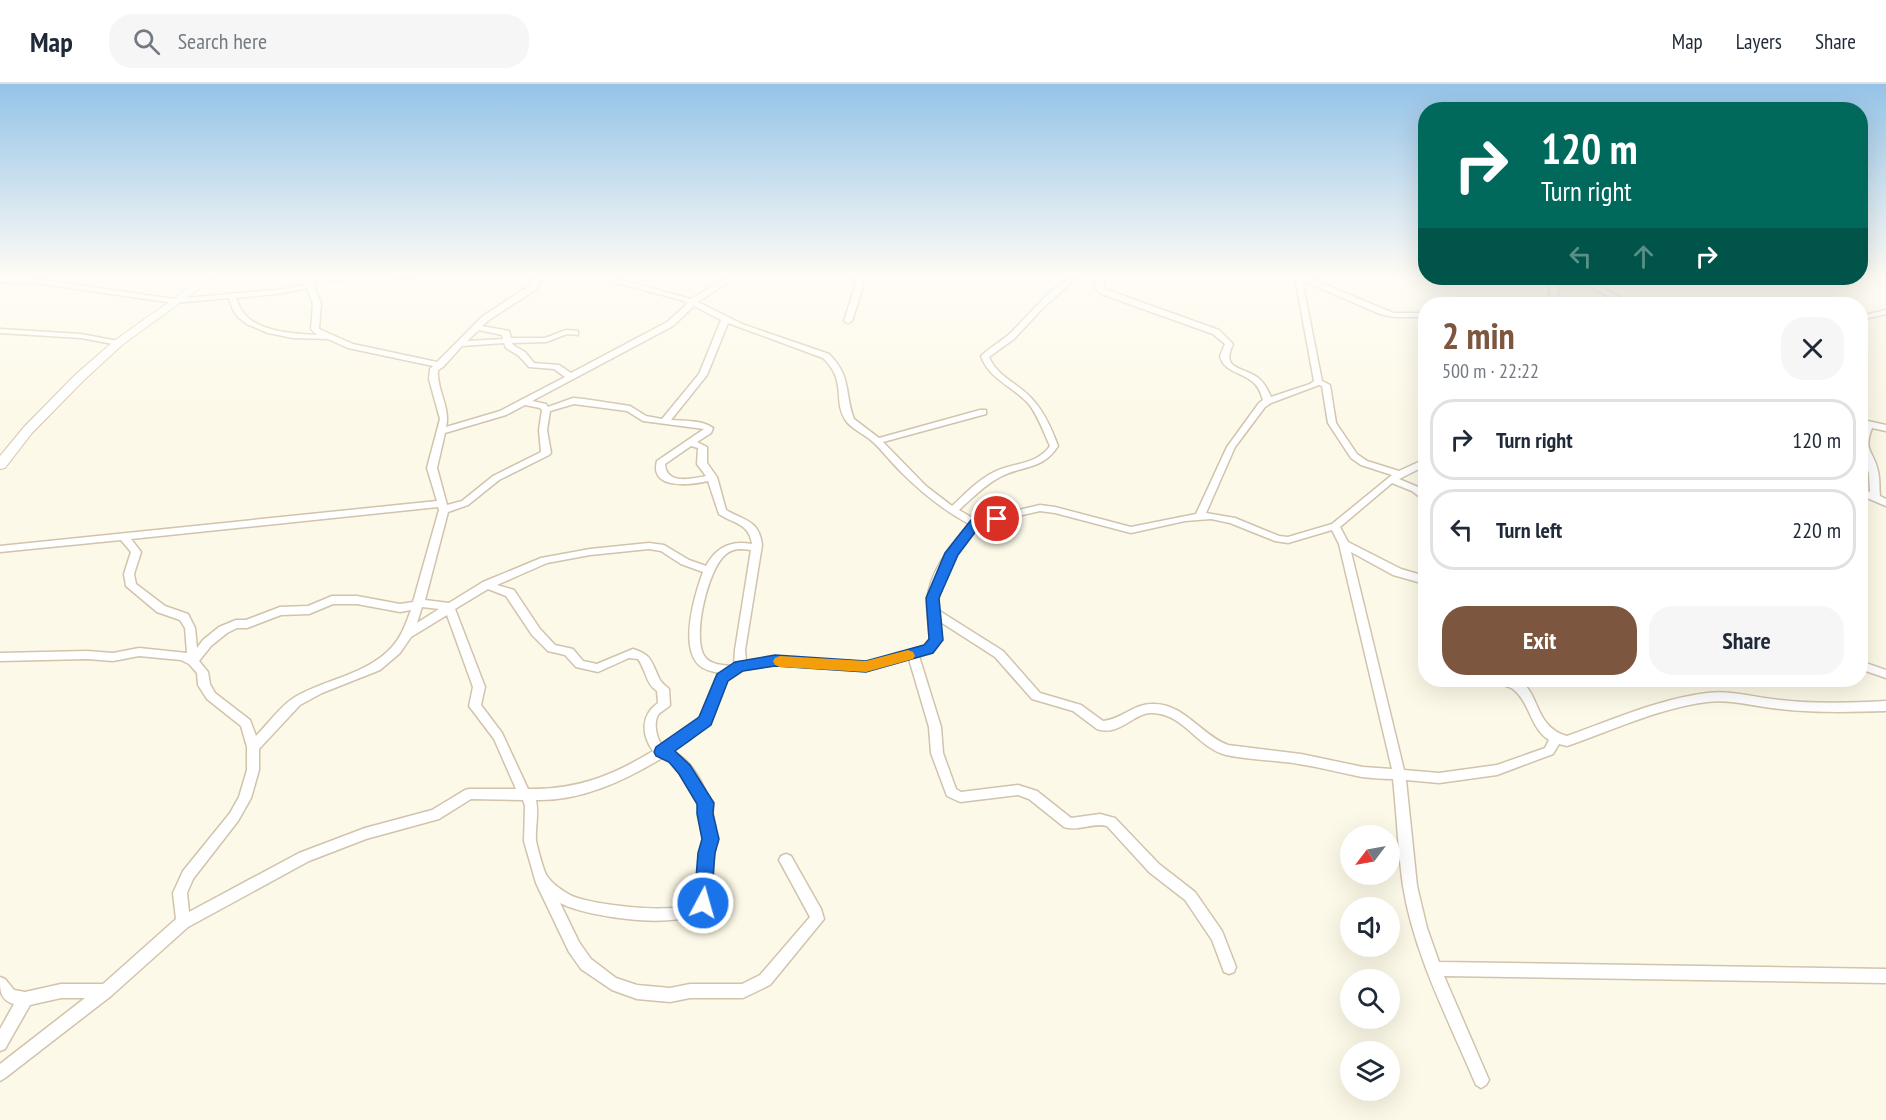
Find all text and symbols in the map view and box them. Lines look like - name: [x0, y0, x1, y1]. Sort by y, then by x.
- search box: [109, 14, 529, 68]
- text: Map: [30, 23, 73, 60]
- icon: search: [130, 25, 163, 58]
- text: Search here: [178, 27, 267, 55]
- text: Map: [1672, 28, 1703, 55]
- text: Layers: [1736, 28, 1782, 55]
- text: Share: [1815, 28, 1856, 55]
- text: 120 m: [1541, 121, 1638, 176]
- icon: right: [1442, 126, 1520, 204]
- text: Turn right: [1541, 174, 1632, 208]
- icon: left: [1564, 240, 1597, 273]
- icon: ahead: [1627, 240, 1660, 273]
- icon: right: [1690, 240, 1723, 273]
- text: 2 min: [1442, 312, 1515, 359]
- button: close: [1781, 317, 1844, 380]
- text: 500 m · 22:22: [1442, 358, 1539, 384]
- icon: right: [1445, 423, 1478, 456]
- text: Turn right: [1496, 426, 1573, 454]
- text: 120 m: [1792, 426, 1841, 454]
- pin: [971, 493, 1022, 544]
- icon: arrive: [980, 502, 1013, 535]
- icon: left: [1445, 513, 1478, 546]
- text: Turn left: [1496, 516, 1562, 544]
- text: 220 m: [1792, 516, 1841, 544]
- button: Exit: [1442, 606, 1637, 675]
- button: Share: [1649, 606, 1844, 675]
- north arrow: [1340, 825, 1400, 885]
- map controls: [1340, 825, 1400, 1101]
- position arrow: [671, 871, 735, 935]
- button: sound: [1340, 897, 1400, 957]
- button: search: [1340, 969, 1400, 1029]
- button: layers: [1340, 1041, 1400, 1101]

